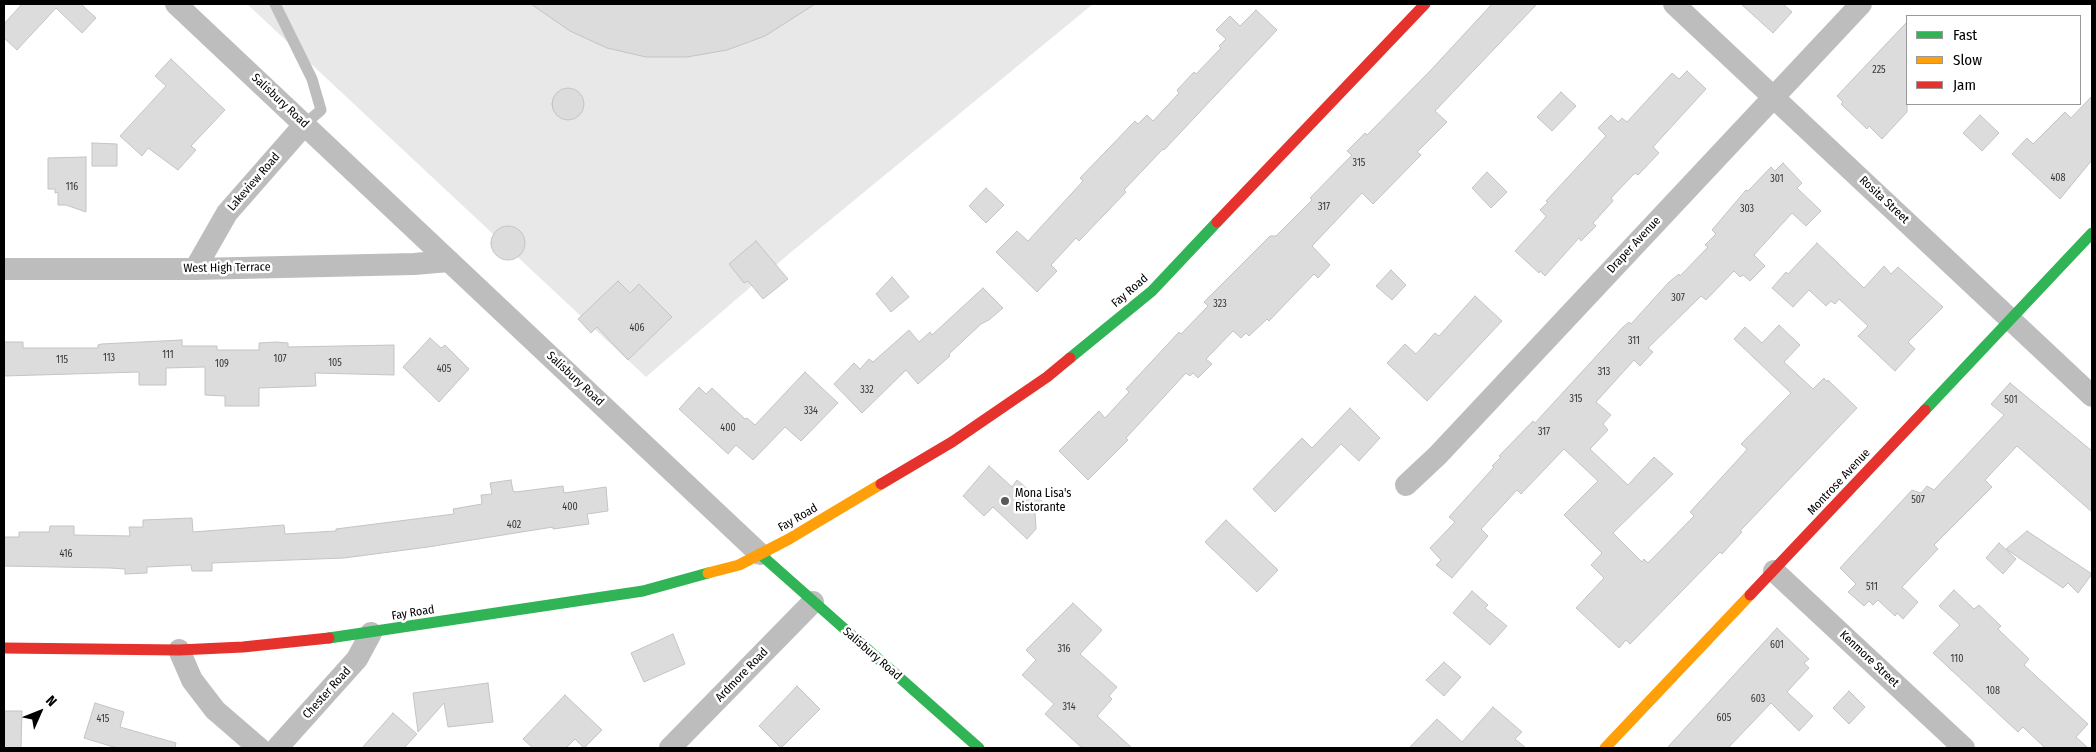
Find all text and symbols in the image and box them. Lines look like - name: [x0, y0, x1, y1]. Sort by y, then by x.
- legend: [1906, 15, 2081, 105]
- text: Fast: [1953, 26, 1977, 44]
- text: Slow: [1953, 51, 1982, 69]
- house number: 225: [1872, 64, 1886, 76]
- street label: Salisbury Road: [248, 71, 312, 131]
- text: Jam: [1953, 76, 1976, 94]
- street label: Lakeview Road: [225, 150, 283, 214]
- house number: 315: [1353, 157, 1365, 169]
- house number: 408: [2050, 172, 2066, 184]
- house number: 301: [1770, 173, 1784, 185]
- street label: Rosita Street: [1856, 173, 1912, 227]
- house number: 116: [66, 181, 78, 193]
- house number: 317: [1318, 201, 1330, 213]
- house number: 303: [1740, 203, 1754, 215]
- street label: Draper Avenue: [1604, 214, 1664, 276]
- street label: West High Terrace: [183, 260, 271, 276]
- street label: Fay Road: [1109, 271, 1151, 311]
- house number: 307: [1671, 292, 1685, 304]
- house number: 323: [1213, 298, 1227, 310]
- house number: 406: [629, 322, 645, 334]
- house number: 311: [1628, 335, 1640, 347]
- house number: 111: [162, 349, 174, 361]
- street label: Salisbury Road: [543, 349, 607, 409]
- house number: 113: [103, 352, 115, 364]
- house number: 107: [274, 353, 286, 365]
- house number: 115: [56, 354, 68, 366]
- house number: 105: [328, 357, 342, 369]
- house number: 109: [215, 358, 229, 370]
- house number: 405: [437, 363, 451, 375]
- house number: 313: [1598, 366, 1610, 378]
- house number: 332: [860, 384, 874, 396]
- house number: 315: [1570, 393, 1582, 405]
- house number: 501: [2004, 394, 2018, 406]
- house number: 334: [804, 405, 818, 417]
- house number: 400: [720, 422, 736, 434]
- house number: 317: [1538, 426, 1550, 438]
- street label: Montrose Avenue: [1805, 446, 1873, 518]
- place label: Mona Lisa's Ristorante: [1015, 487, 1071, 515]
- house number: 507: [1911, 494, 1925, 506]
- marker: Mona Lisa's Ristorante: [999, 495, 1011, 507]
- house number: 400: [562, 501, 578, 513]
- street label: Fay Road: [776, 501, 820, 535]
- house number: 402: [507, 519, 521, 531]
- house number: 416: [59, 548, 73, 560]
- house number: 511: [1866, 581, 1878, 593]
- street label: Fay Road: [390, 603, 436, 623]
- street label: Salisbury Road: [840, 625, 904, 683]
- street label: Kenmore Street: [1836, 628, 1902, 690]
- house number: 601: [1770, 639, 1784, 651]
- house number: 316: [1057, 643, 1071, 655]
- street label: Ardmore Road: [713, 645, 771, 705]
- house number: 110: [1951, 653, 1963, 665]
- street label: Chester Road: [300, 664, 354, 722]
- house number: 108: [1986, 685, 2000, 697]
- north arrow: [15, 687, 65, 737]
- text: N: [42, 692, 60, 710]
- house number: 603: [1751, 693, 1765, 705]
- house number: 314: [1062, 701, 1076, 713]
- house number: 605: [1717, 712, 1731, 724]
- house number: 415: [97, 713, 109, 725]

